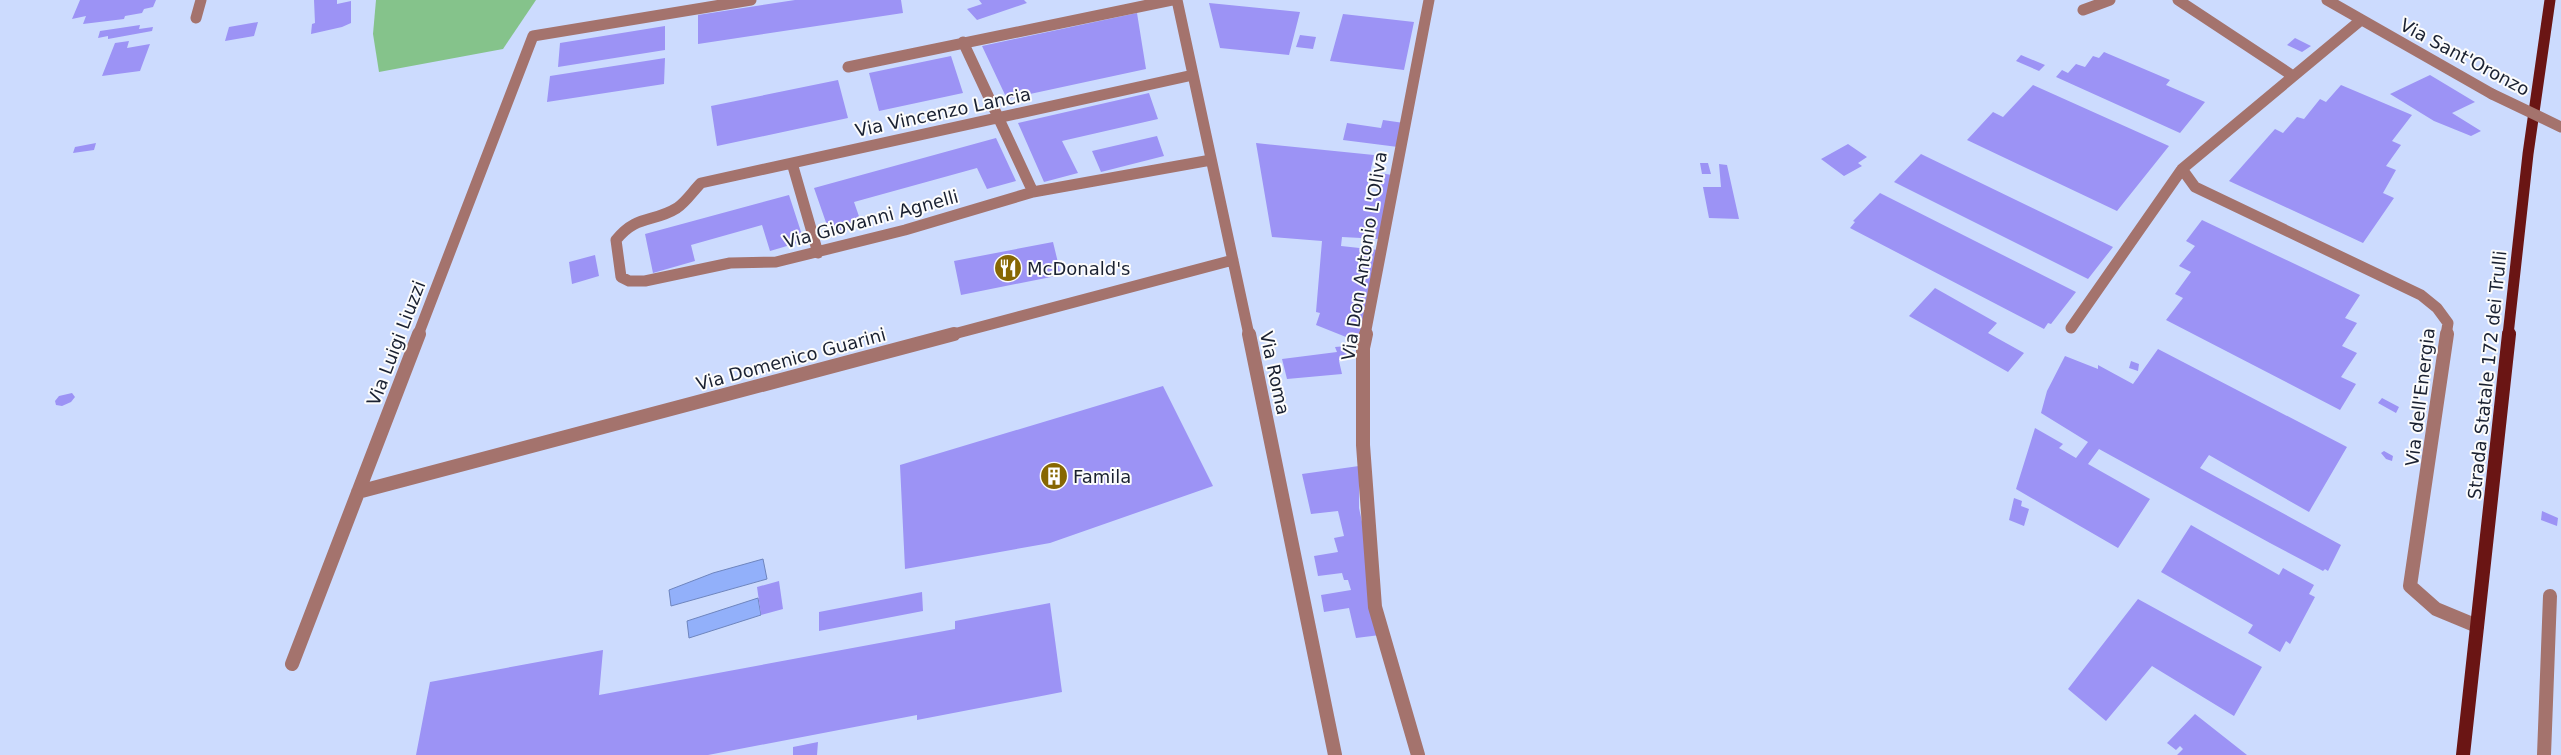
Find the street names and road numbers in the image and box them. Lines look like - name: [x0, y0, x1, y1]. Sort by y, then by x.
- street label: Via Sant'Oronzo: [2397, 14, 2533, 100]
- street label: Via Vincenzo Lancia: [853, 83, 1033, 141]
- street label: Via Don Antonio L'Oliva: [1337, 150, 1391, 362]
- street label: Via Giovanni Agnelli: [781, 186, 961, 252]
- street label: Strada Statale 172 dei Trulli: [2463, 250, 2511, 500]
- street label: Via Luigi Liuzzi: [362, 277, 430, 409]
- street label: Via Domenico Guarini: [694, 324, 888, 394]
- street label: Via dell'Energia: [2401, 326, 2439, 468]
- street label: Via Roma: [1256, 329, 1294, 417]

